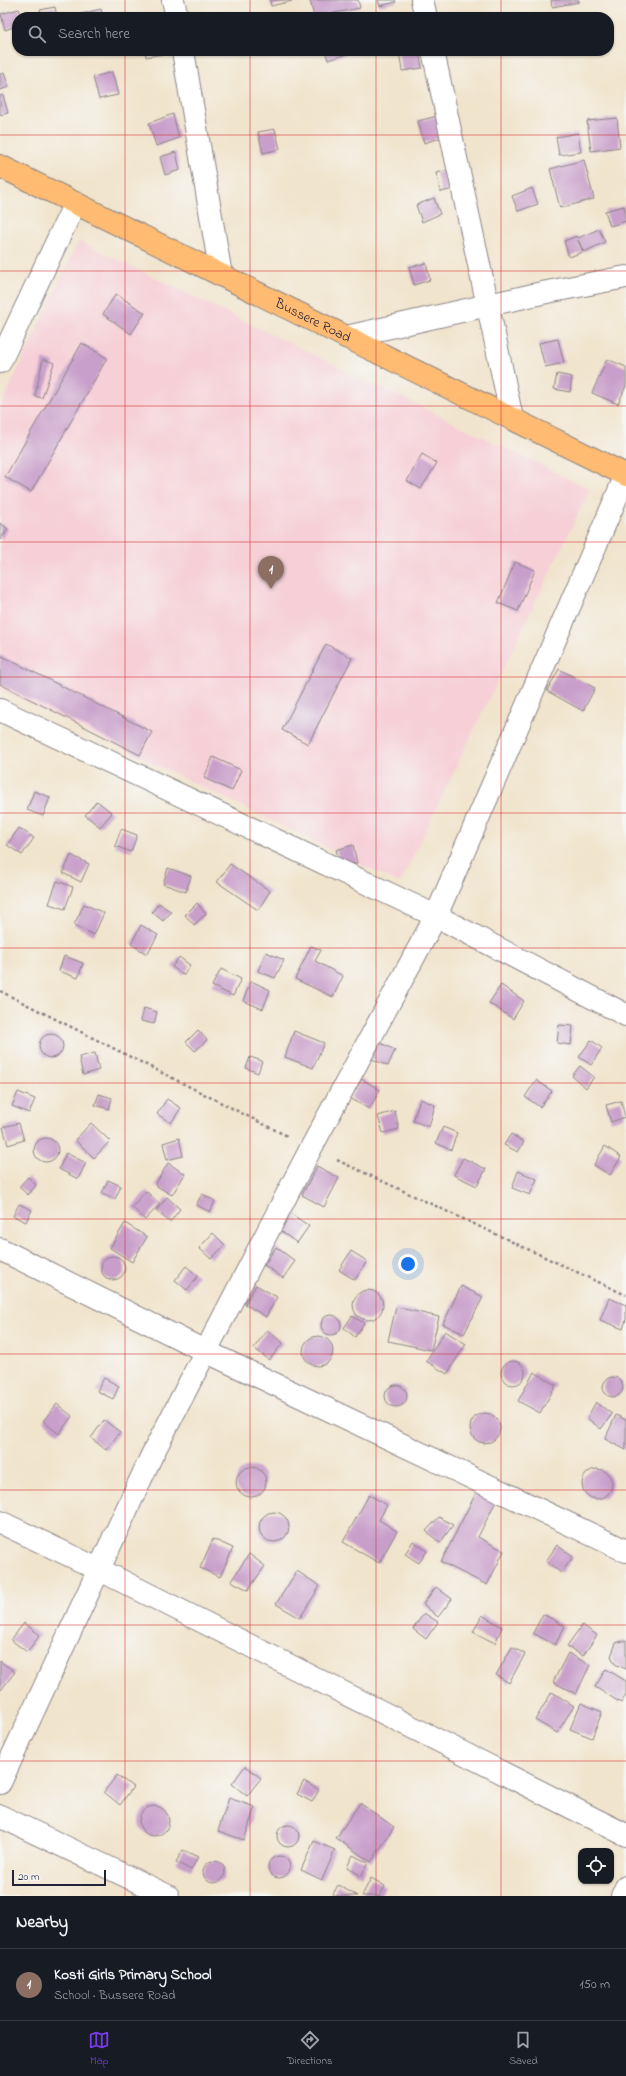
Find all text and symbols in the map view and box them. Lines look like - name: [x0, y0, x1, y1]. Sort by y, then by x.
- search box: [12, 12, 614, 56]
- icon: search: [26, 23, 48, 45]
- text: Search here: [58, 23, 130, 45]
- street label: Bussere Road: [270, 292, 355, 348]
- pin: 1: [258, 556, 284, 589]
- your location: [398, 1254, 418, 1274]
- map controls: [578, 1848, 614, 1884]
- button: locate: [578, 1848, 614, 1884]
- scale bar: [12, 1868, 106, 1887]
- text: 20 m: [18, 1869, 40, 1885]
- text: Nearby: [16, 1910, 68, 1935]
- text: Kosti Girls Primary School: [54, 1964, 212, 1986]
- text: 1: [27, 1975, 31, 1994]
- text: 150 m: [579, 1975, 610, 1994]
- text: School · Bussere Road: [54, 1986, 175, 2005]
- tab: Map: [88, 2029, 110, 2069]
- tab: Directions: [287, 2029, 333, 2069]
- tab: Saved: [509, 2029, 538, 2069]

